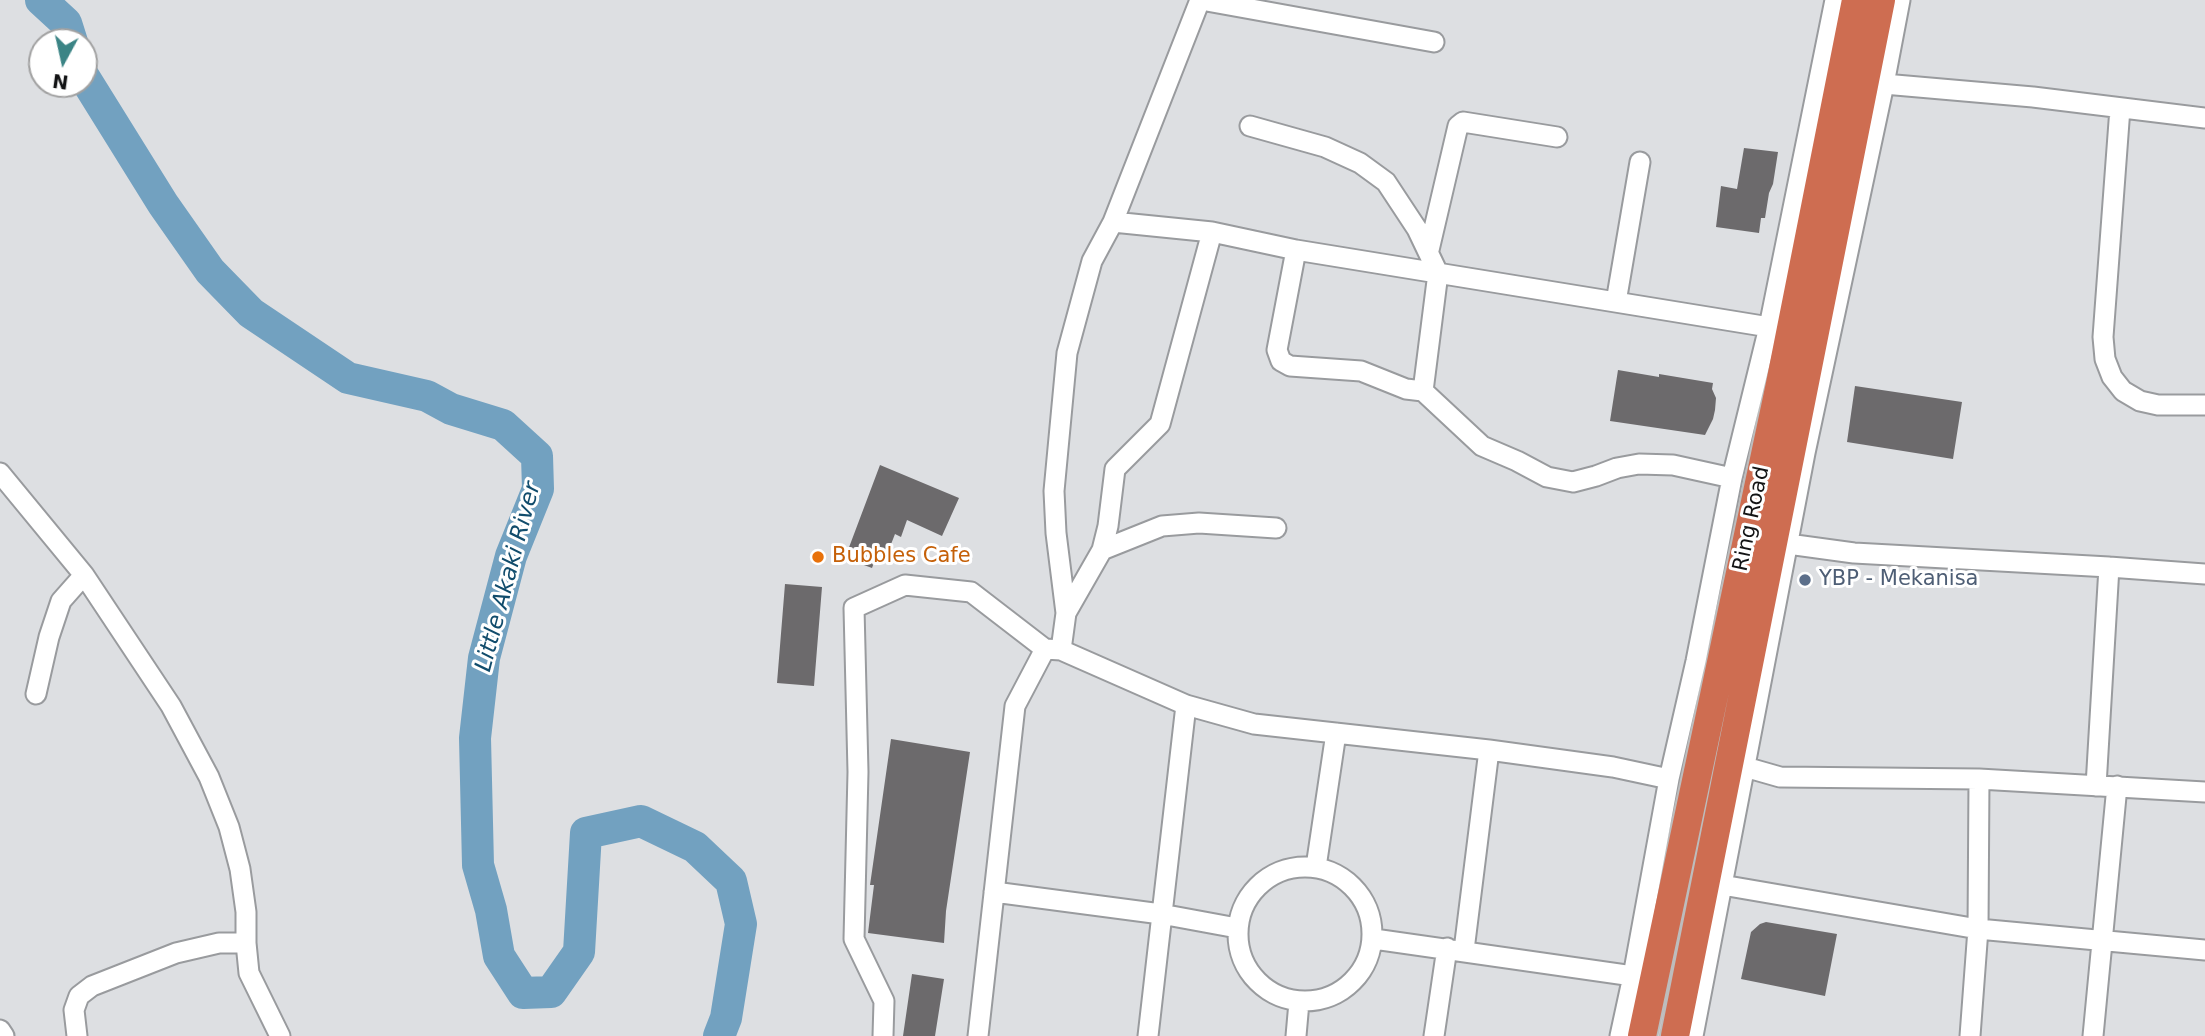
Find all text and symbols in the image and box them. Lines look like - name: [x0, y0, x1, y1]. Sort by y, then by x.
- north arrow: [28, 28, 98, 98]
- text: N: [51, 70, 70, 94]
- street label: Ring Road: [1729, 464, 1775, 574]
- water label: Little Akaki River: [470, 479, 548, 675]
- place label: Bubbles Cafe: [832, 544, 971, 570]
- marker: Bubbles Cafe: [810, 549, 826, 565]
- place label: YBP - Mekanisa: [1819, 567, 1978, 593]
- marker: YBP - Mekanisa: [1797, 572, 1813, 588]

